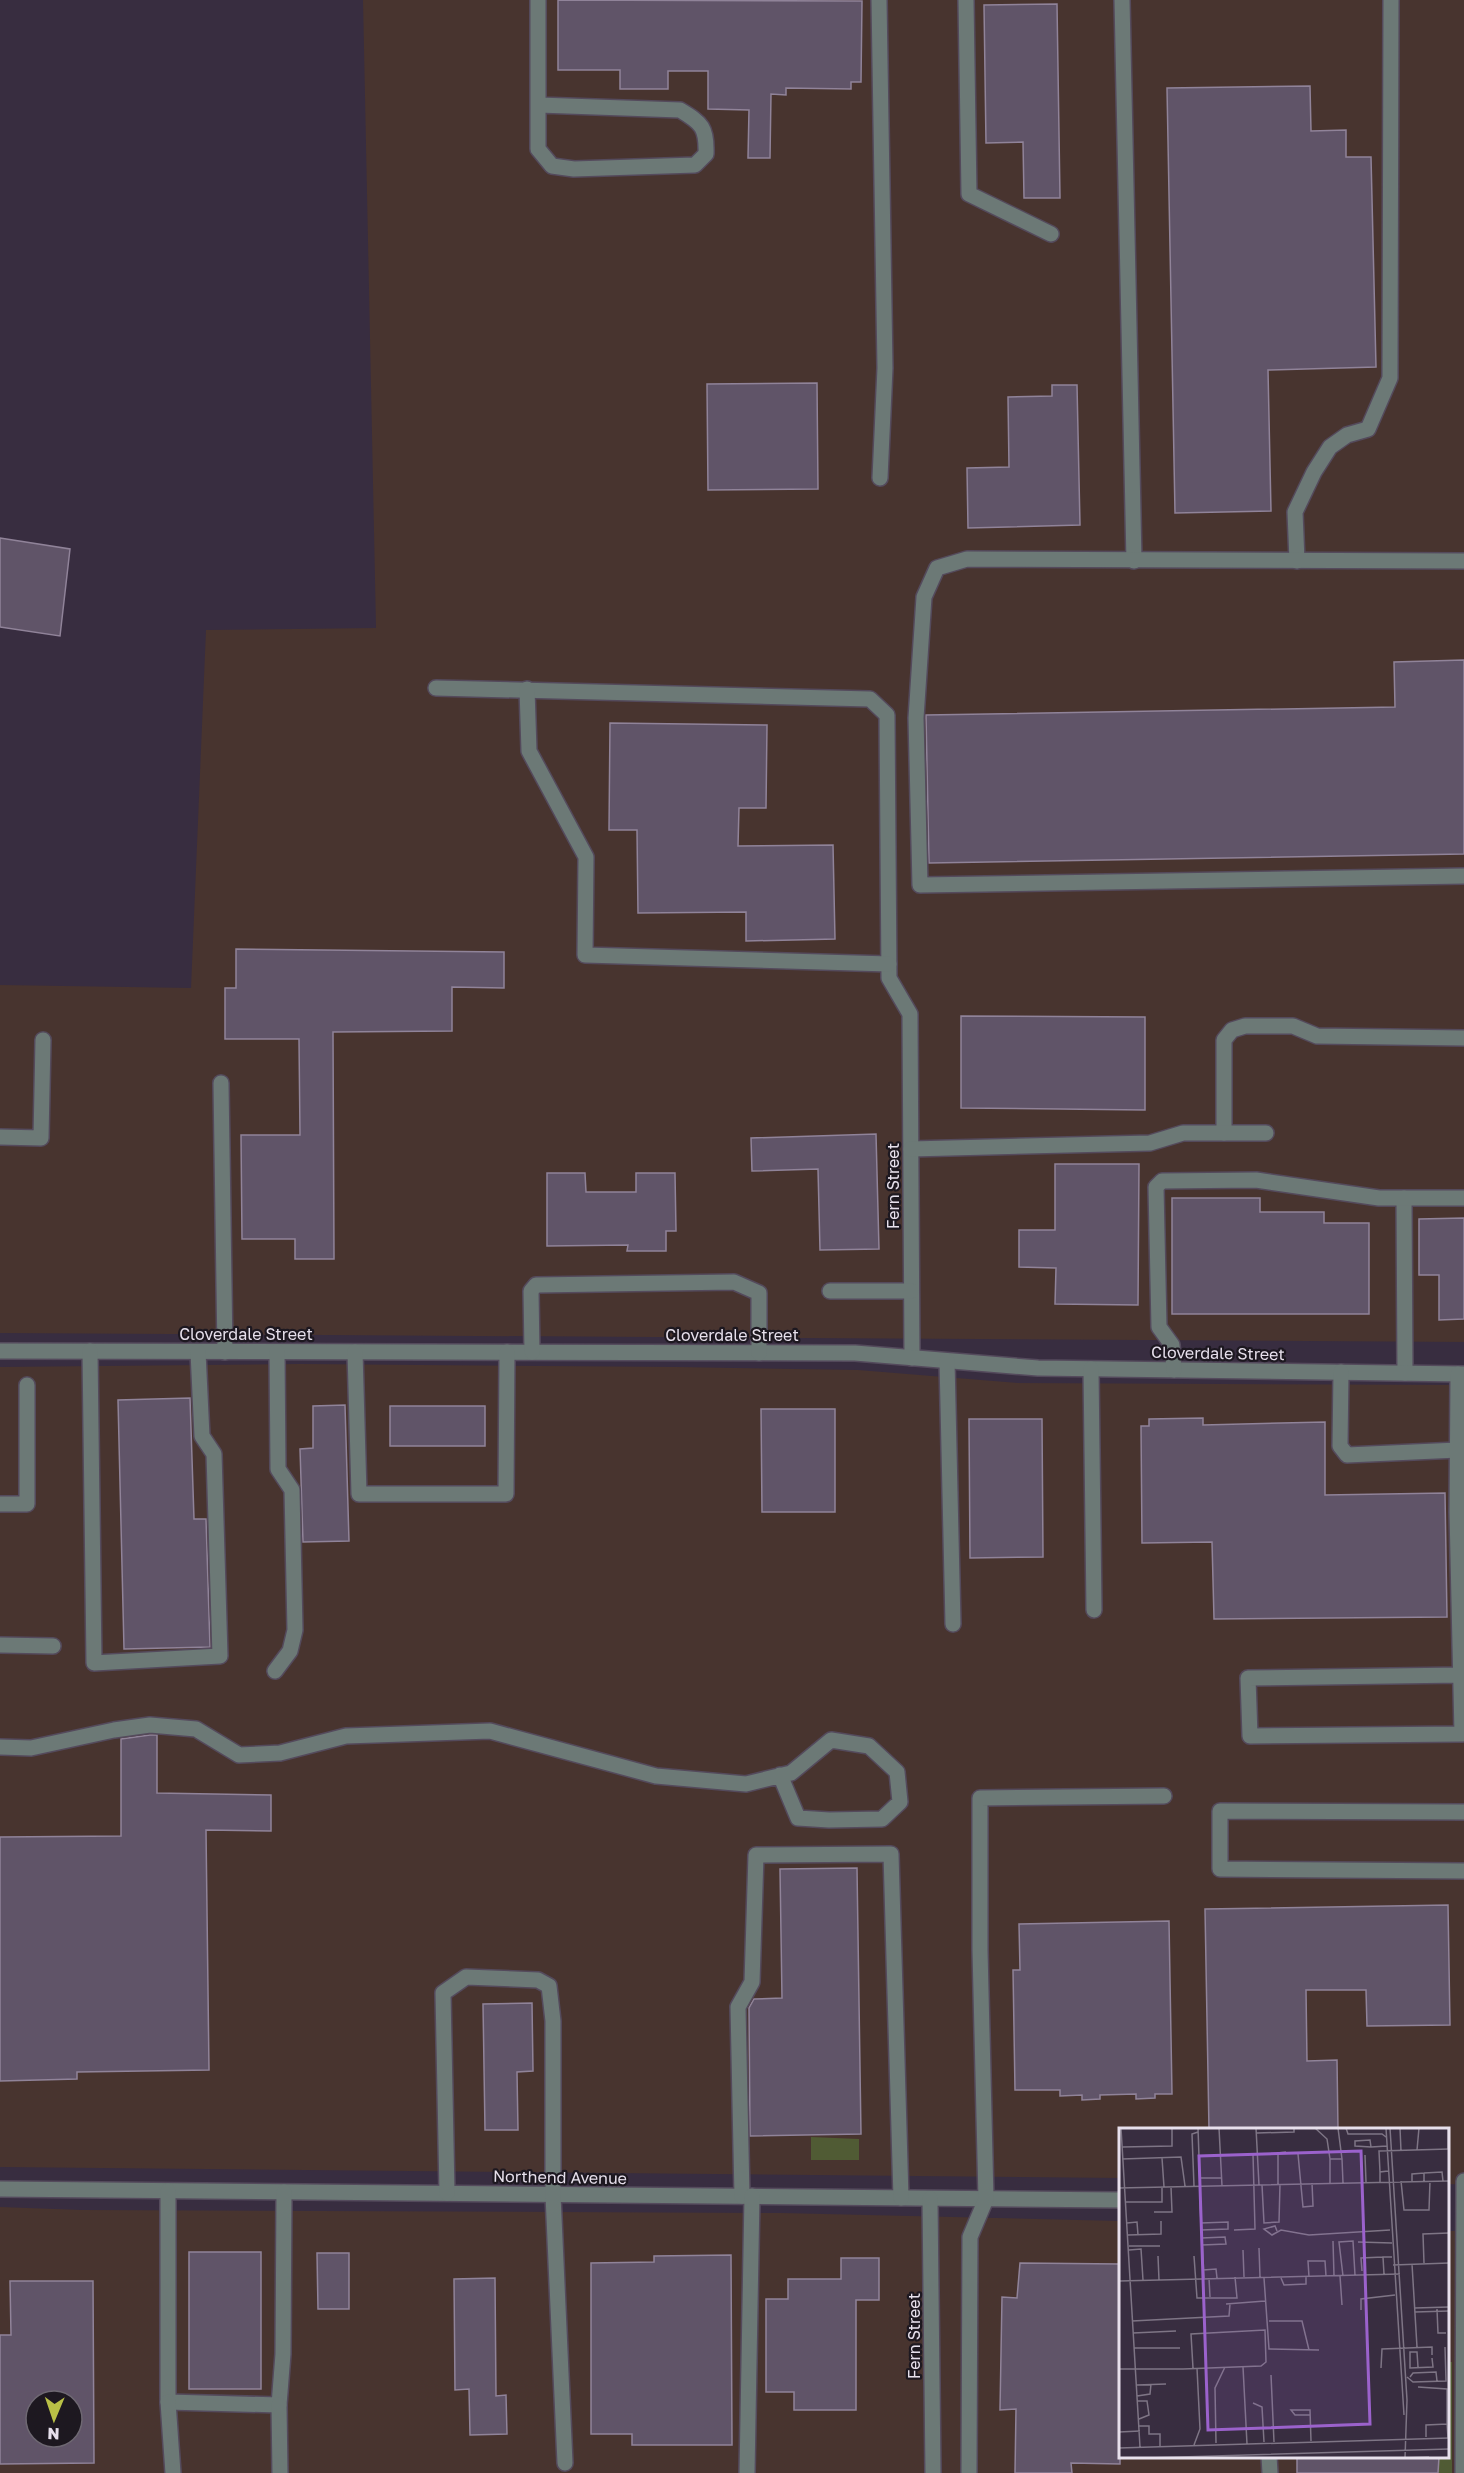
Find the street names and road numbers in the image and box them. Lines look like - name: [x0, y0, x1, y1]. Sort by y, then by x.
- street label: Fern Street: [883, 1143, 903, 1229]
- street label: Cloverdale Street: [179, 1324, 313, 1344]
- street label: Cloverdale Street: [665, 1325, 799, 1345]
- street label: Cloverdale Street: [1151, 1342, 1285, 1364]
- street label: Northend Avenue: [493, 2166, 627, 2188]
- street label: Fern Street: [904, 2293, 924, 2379]

